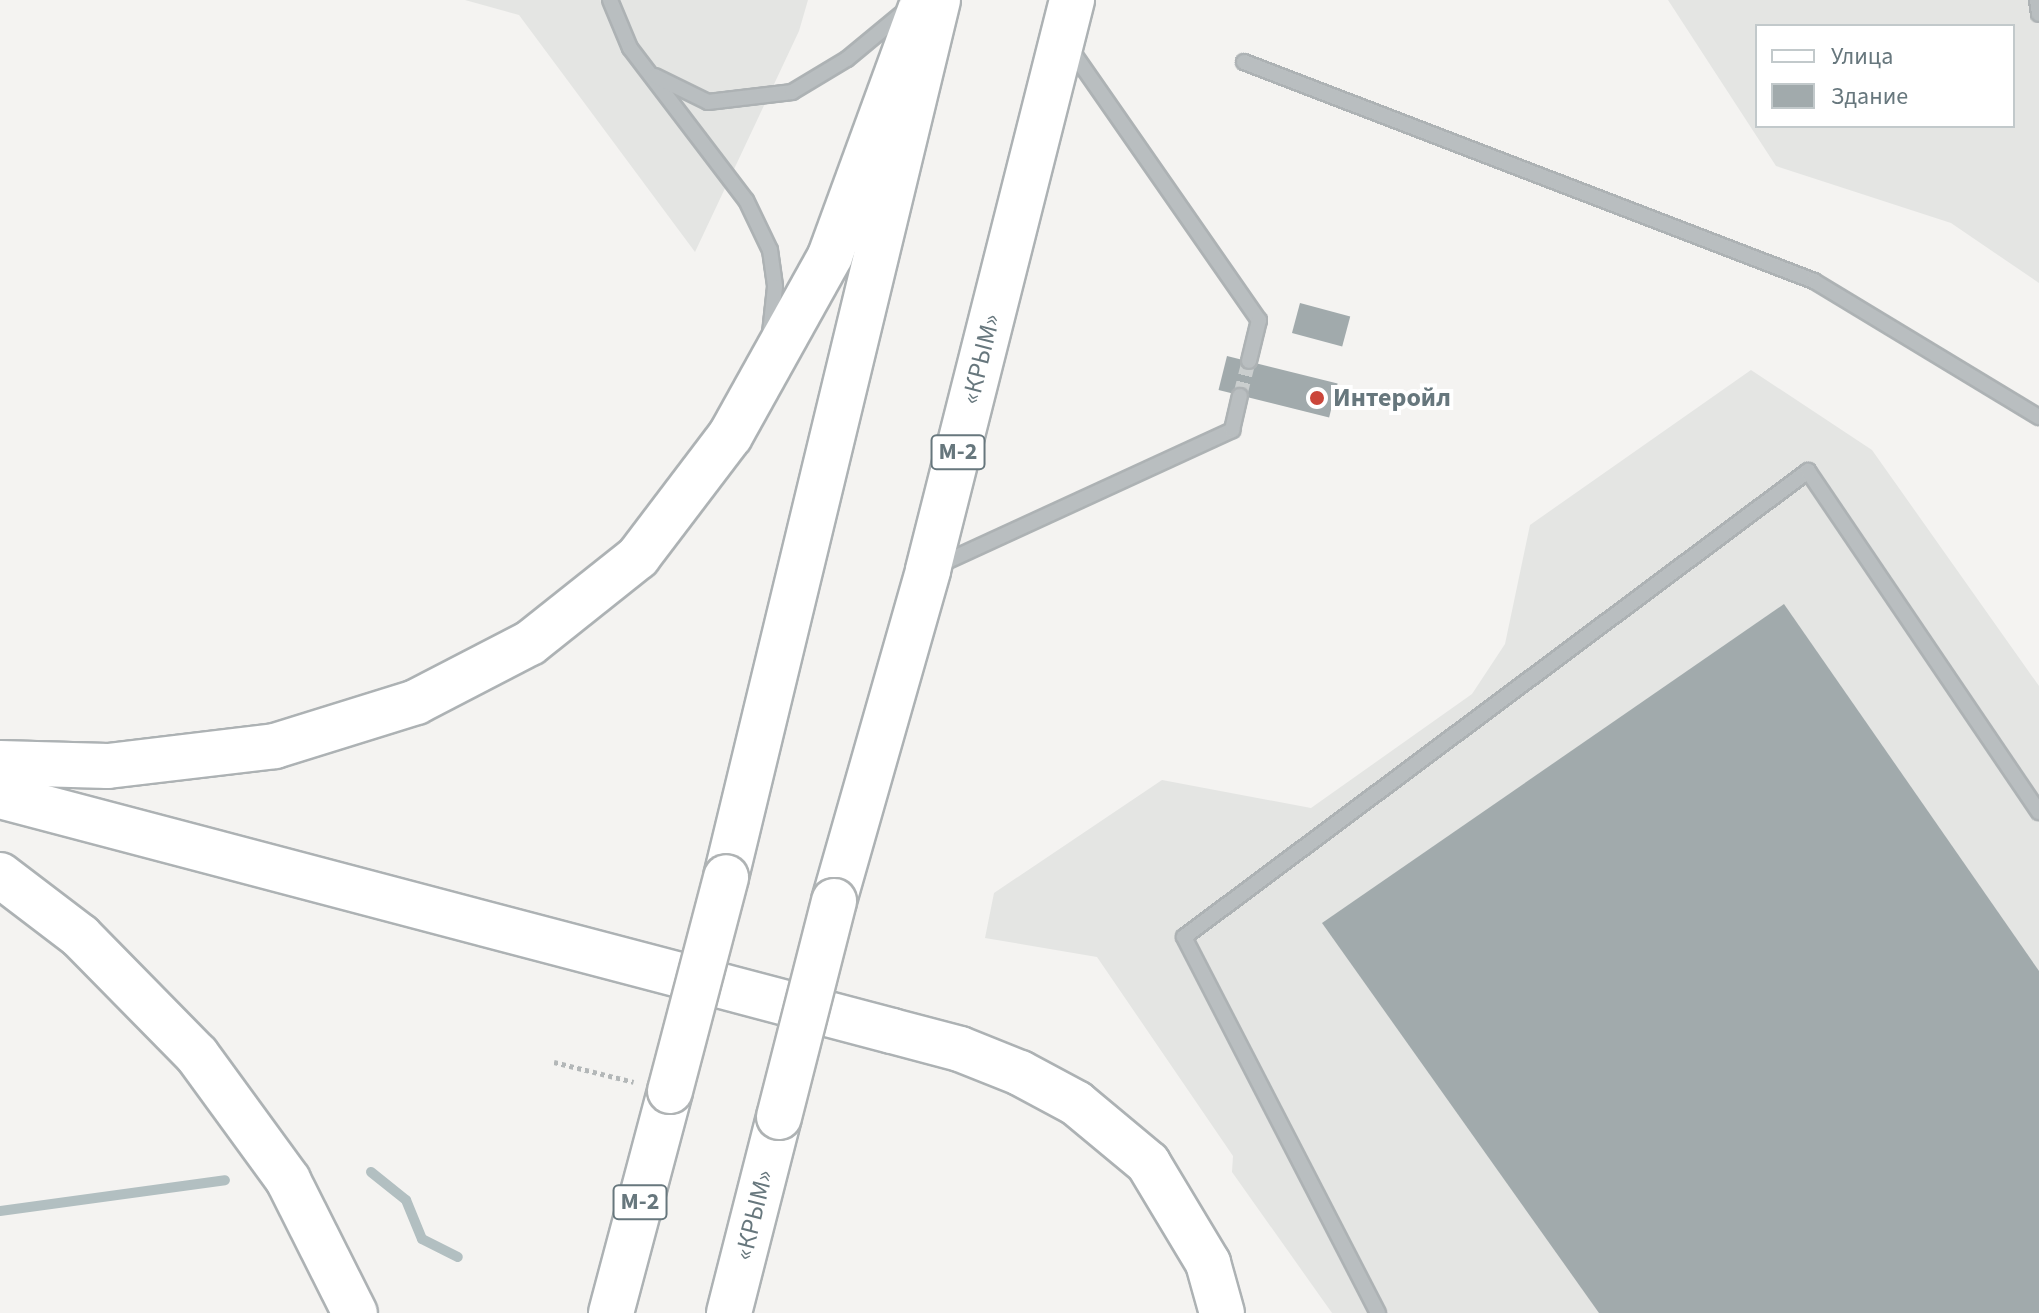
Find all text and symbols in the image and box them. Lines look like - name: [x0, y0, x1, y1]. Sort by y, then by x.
- legend: [1755, 24, 2015, 128]
- text: Улица: [1831, 39, 1893, 74]
- text: Здание: [1831, 79, 1908, 114]
- street label: «КРЫМ»: [955, 311, 1007, 407]
- place label: Интеройл: [1333, 382, 1451, 414]
- marker: Интеройл: [1308, 389, 1326, 407]
- road number: М-2: [930, 432, 986, 472]
- street label: «КРЫМ»: [728, 1167, 780, 1263]
- road number: М-2: [612, 1182, 668, 1222]

